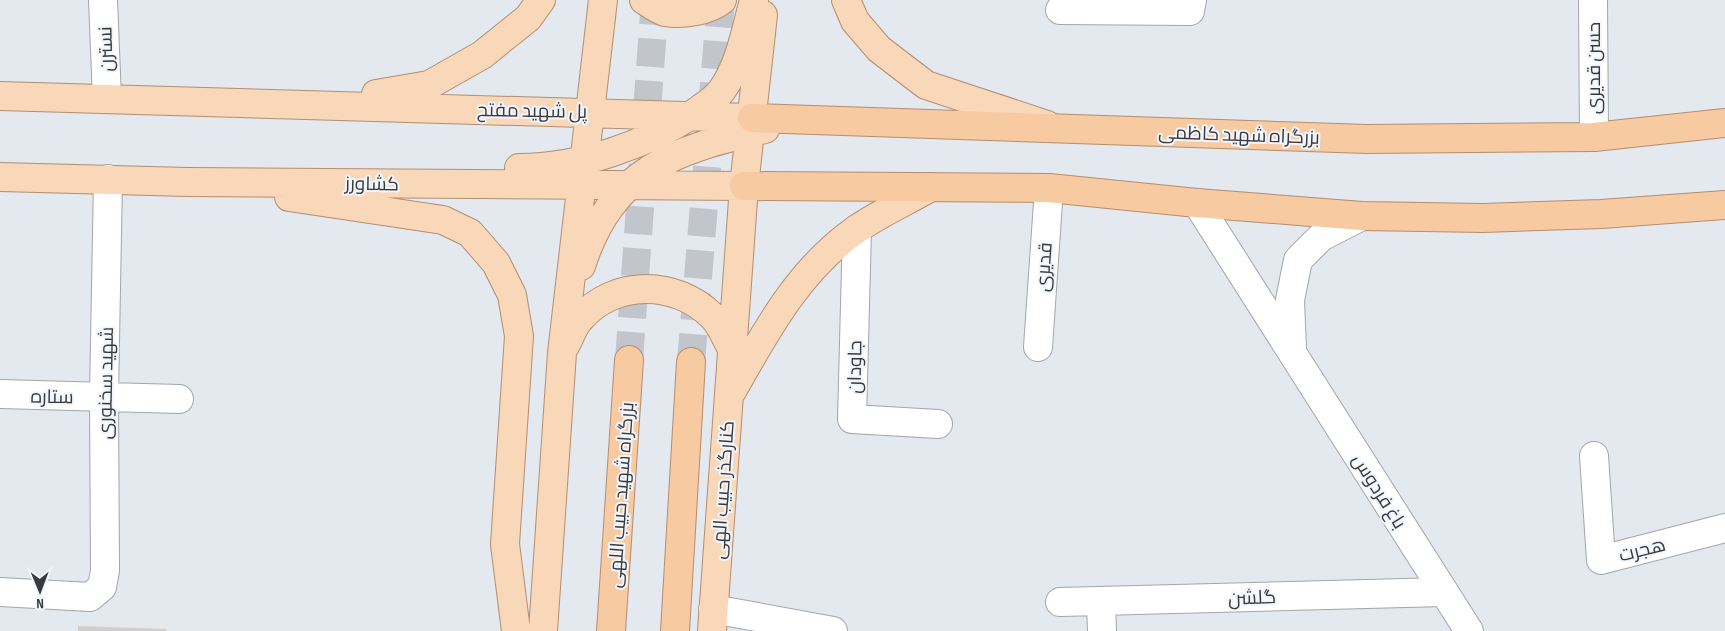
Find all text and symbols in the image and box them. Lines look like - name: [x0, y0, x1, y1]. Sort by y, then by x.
- street label: حسن قدیری: [1583, 22, 1606, 114]
- street label: نسترن: [94, 26, 119, 72]
- street label: پل شهید مفتح: [477, 99, 587, 125]
- street label: بزرگراه شهید کاظمی: [1158, 121, 1320, 150]
- street label: کشاورز: [344, 173, 399, 196]
- street label: قدیری: [1031, 242, 1058, 293]
- street label: شهید سخنوری: [94, 326, 119, 440]
- street label: جاودان: [844, 340, 867, 394]
- street label: ستاره: [30, 386, 74, 409]
- street label: بزرگراه شهید حبیب اللهی: [604, 401, 639, 589]
- street label: کنارگذر حبیب الهی: [707, 420, 740, 560]
- street label: باغ فردوس: [1346, 450, 1411, 534]
- street label: هجرت: [1617, 534, 1668, 567]
- north arrow: [15, 566, 65, 616]
- street label: گلشن: [1228, 586, 1276, 611]
- text: N: [36, 595, 44, 612]

